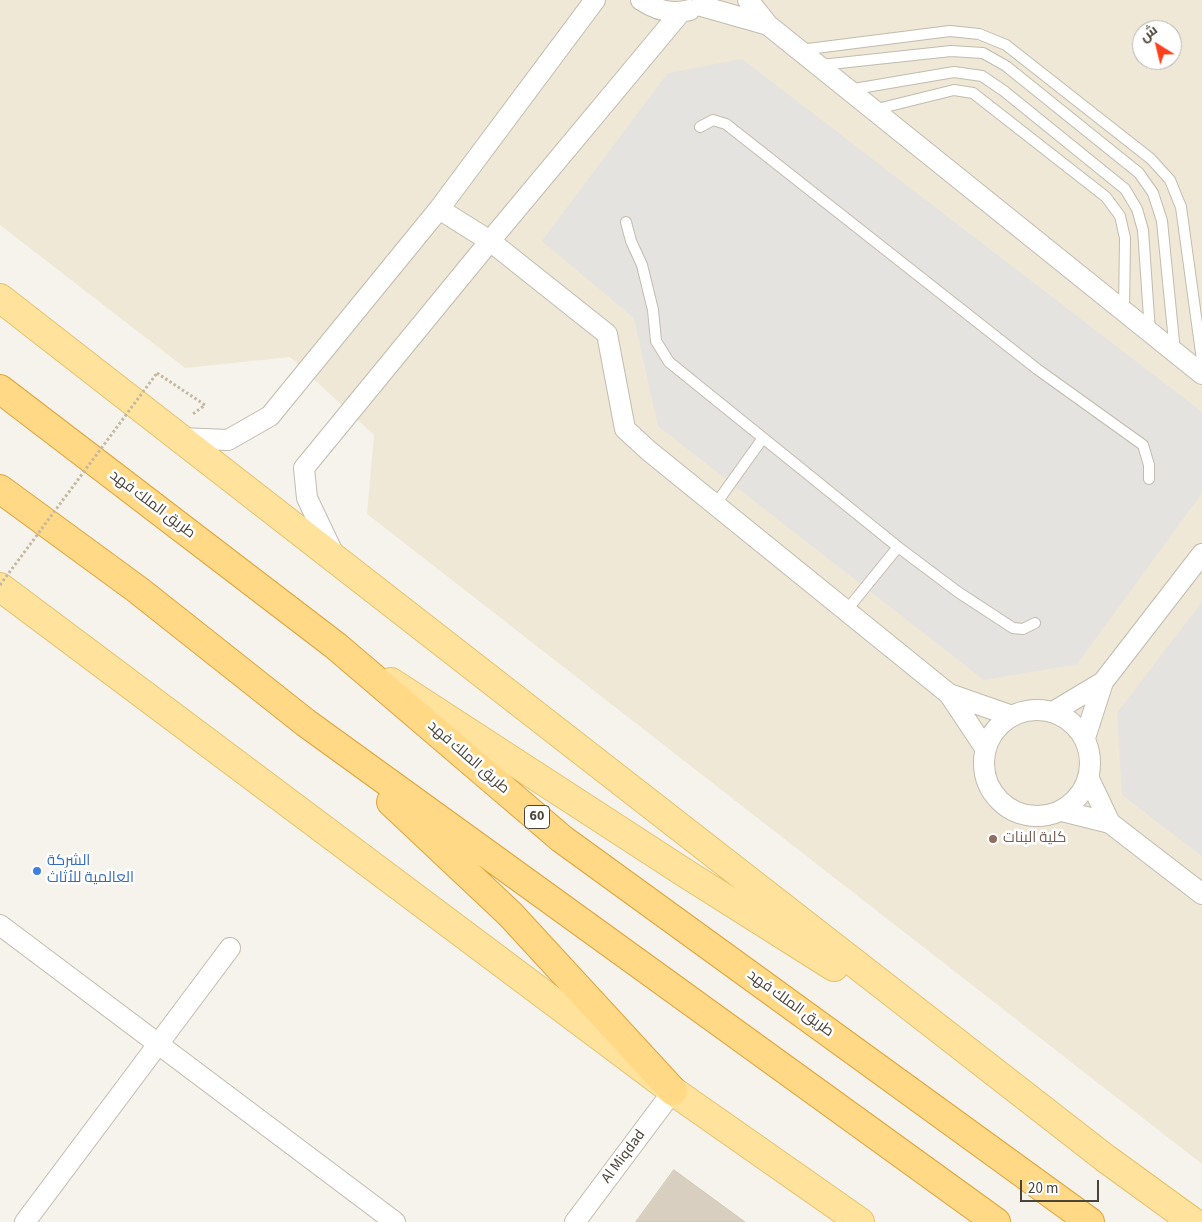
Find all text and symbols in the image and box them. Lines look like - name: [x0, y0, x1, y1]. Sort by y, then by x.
- north arrow: [1132, 20, 1182, 70]
- text: ش: [1136, 20, 1162, 47]
- street label: طريق الملك فهد: [106, 467, 198, 543]
- street label: طريق الملك فهد: [423, 718, 513, 798]
- road number: 60: [524, 806, 550, 829]
- place label: كلية البنات: [1003, 830, 1066, 848]
- marker: كلية البنات: [987, 833, 999, 845]
- place label: الشركة العالمية للأثاث: [47, 853, 134, 888]
- marker: الشركة العالمية للأثاث: [31, 865, 43, 877]
- street label: طريق الملك فهد: [743, 967, 837, 1041]
- street label: Al Miqdad: [598, 1127, 650, 1187]
- scale bar: [1022, 1170, 1101, 1202]
- text: 20 m: [1028, 1178, 1058, 1199]

